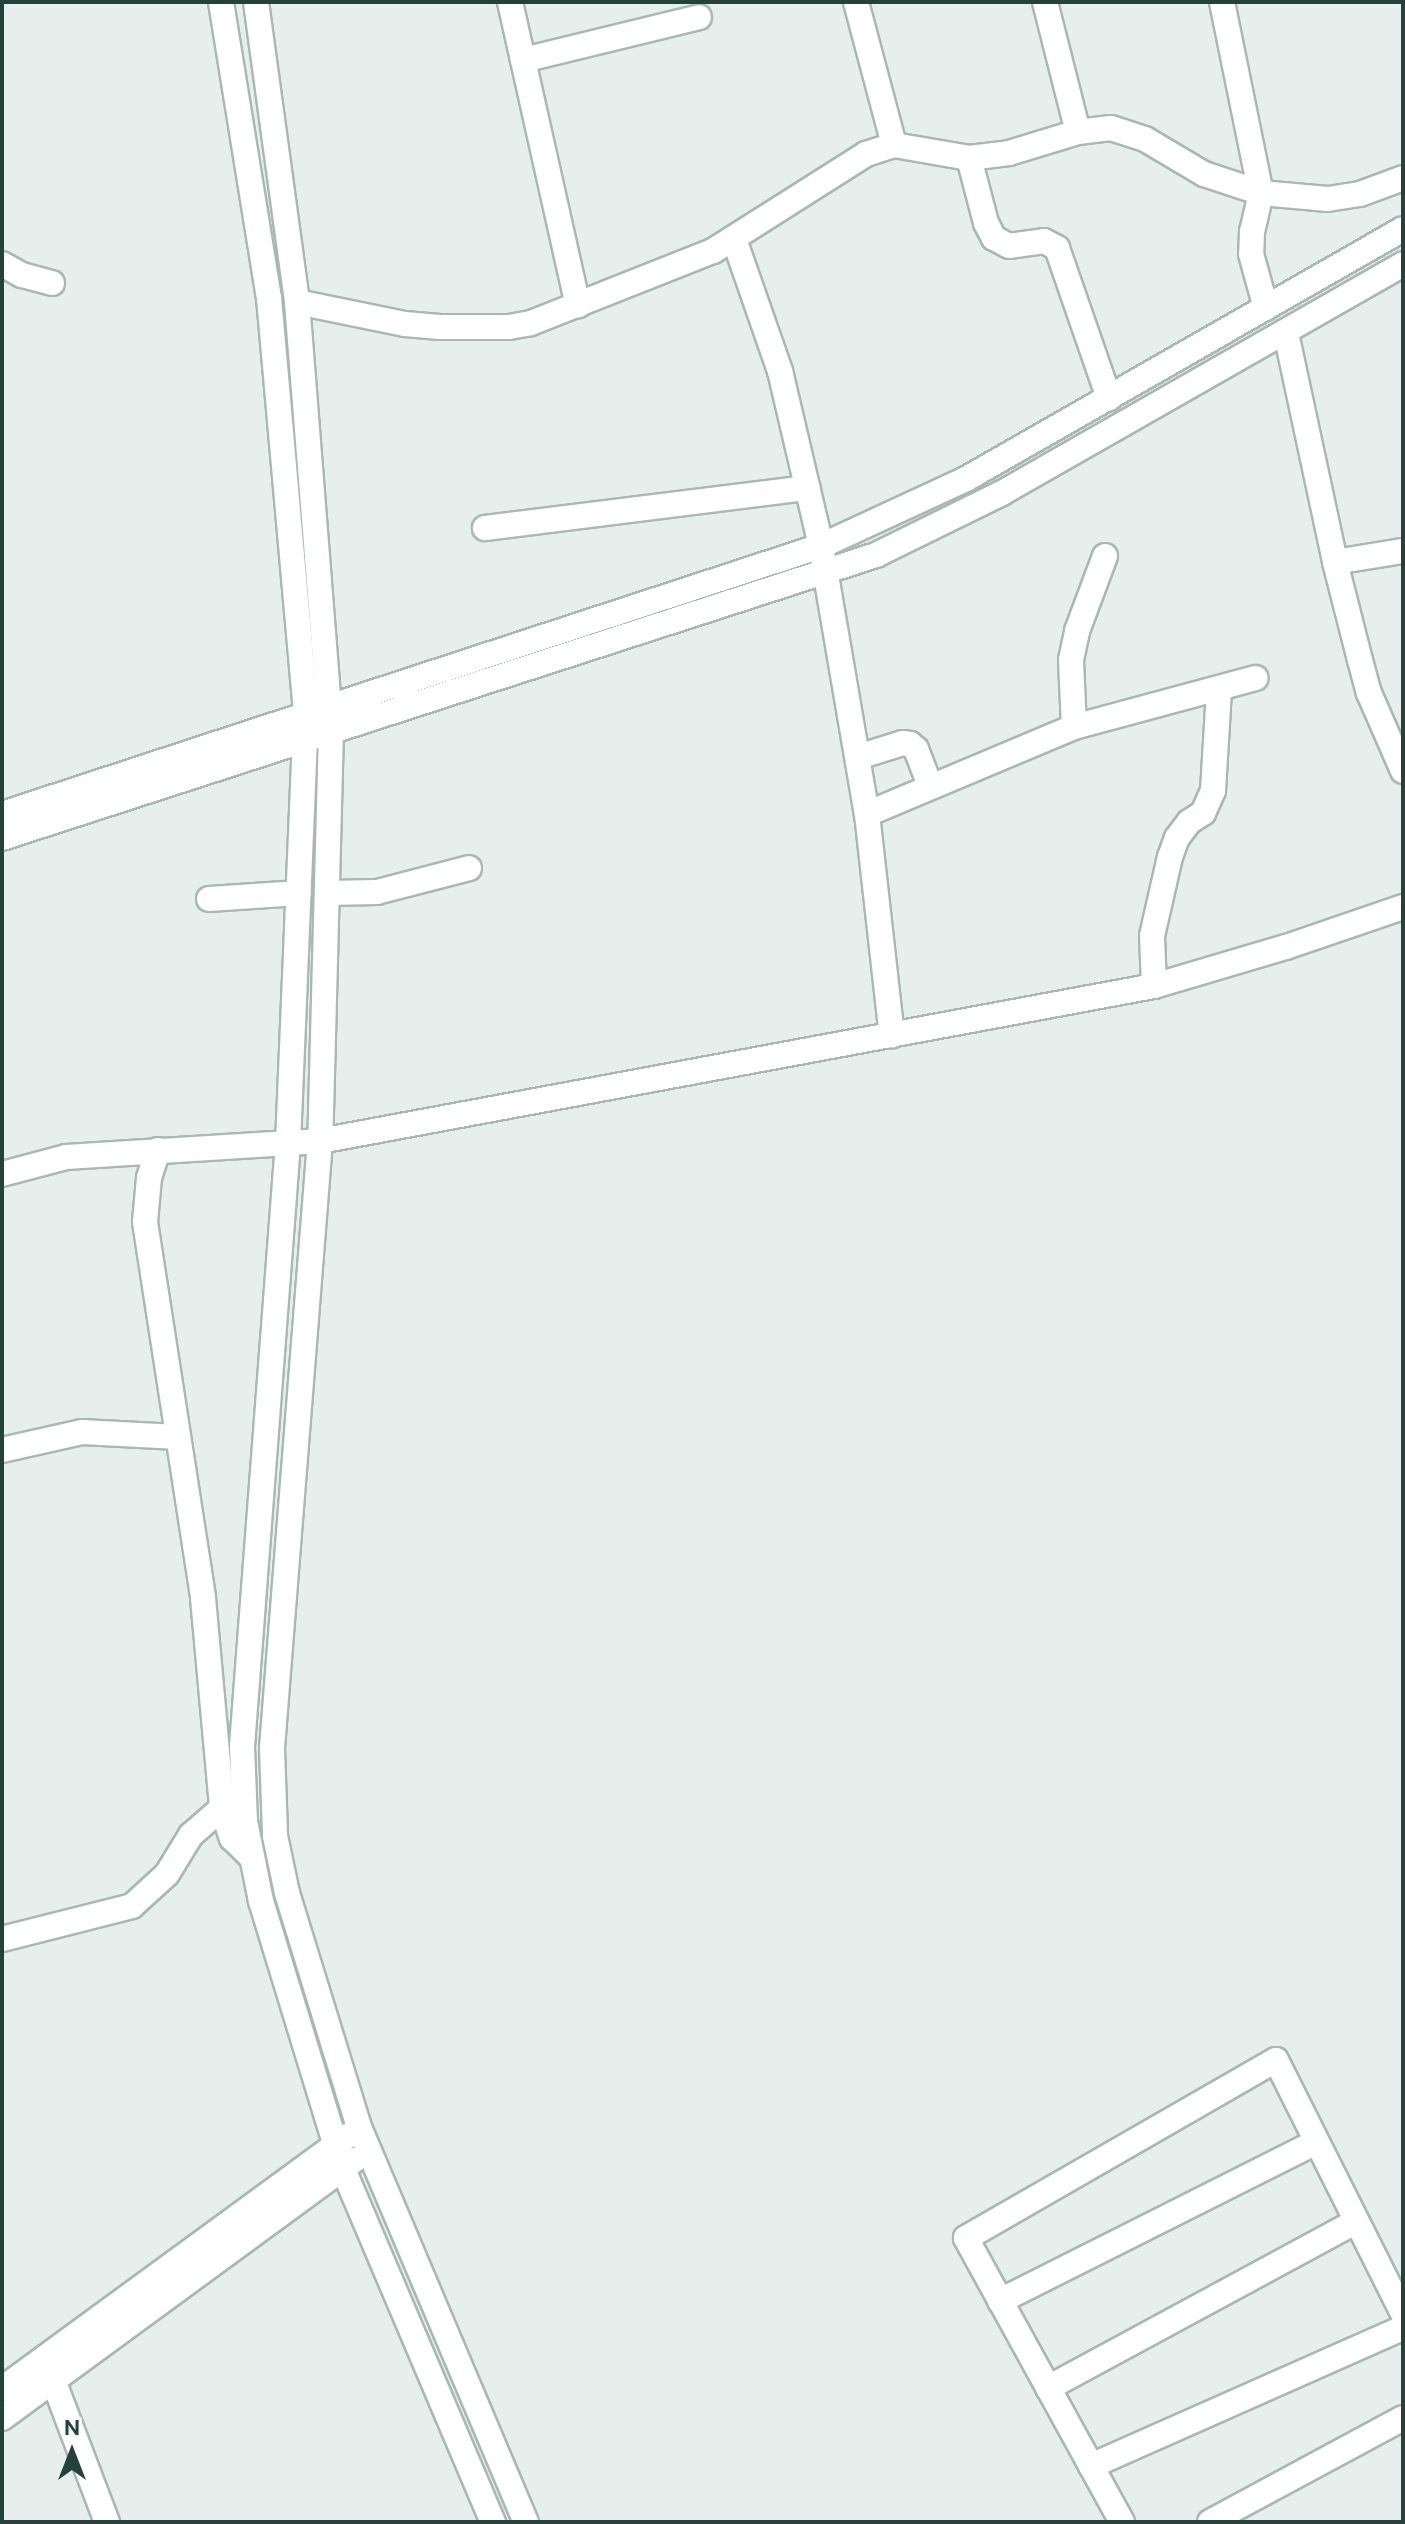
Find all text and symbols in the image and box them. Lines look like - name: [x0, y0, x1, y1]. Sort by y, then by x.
- north arrow: [32, 2412, 112, 2492]
- text: N: [64, 2413, 80, 2442]

